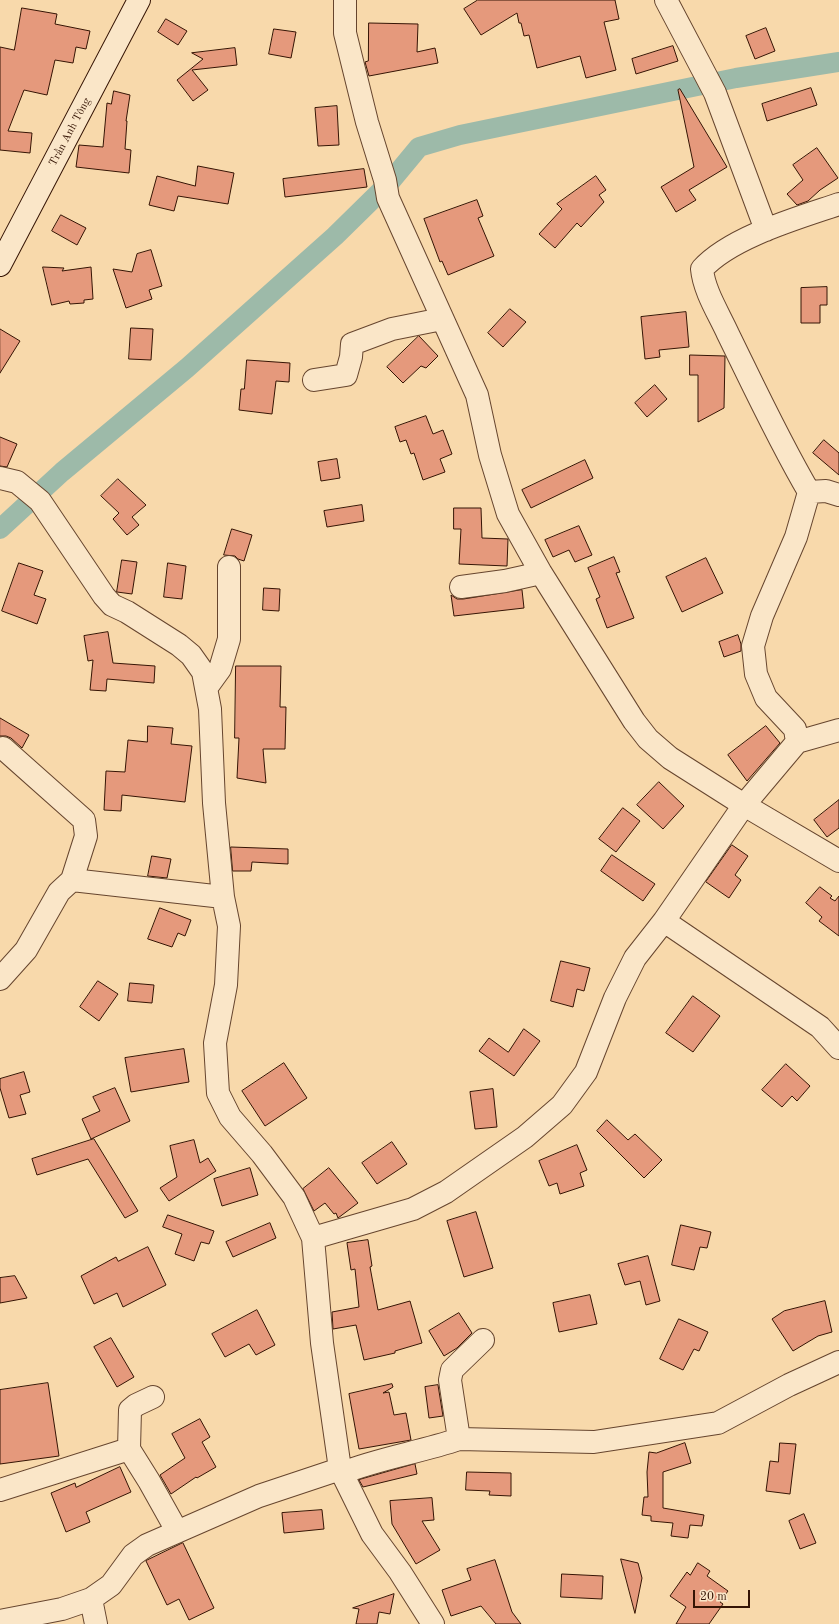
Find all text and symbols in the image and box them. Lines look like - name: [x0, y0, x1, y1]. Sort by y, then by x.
- street label: Trần Anh Tông: [46, 96, 94, 168]
- scale bar: [695, 1582, 752, 1608]
- text: 20 m: [700, 1591, 727, 1603]

